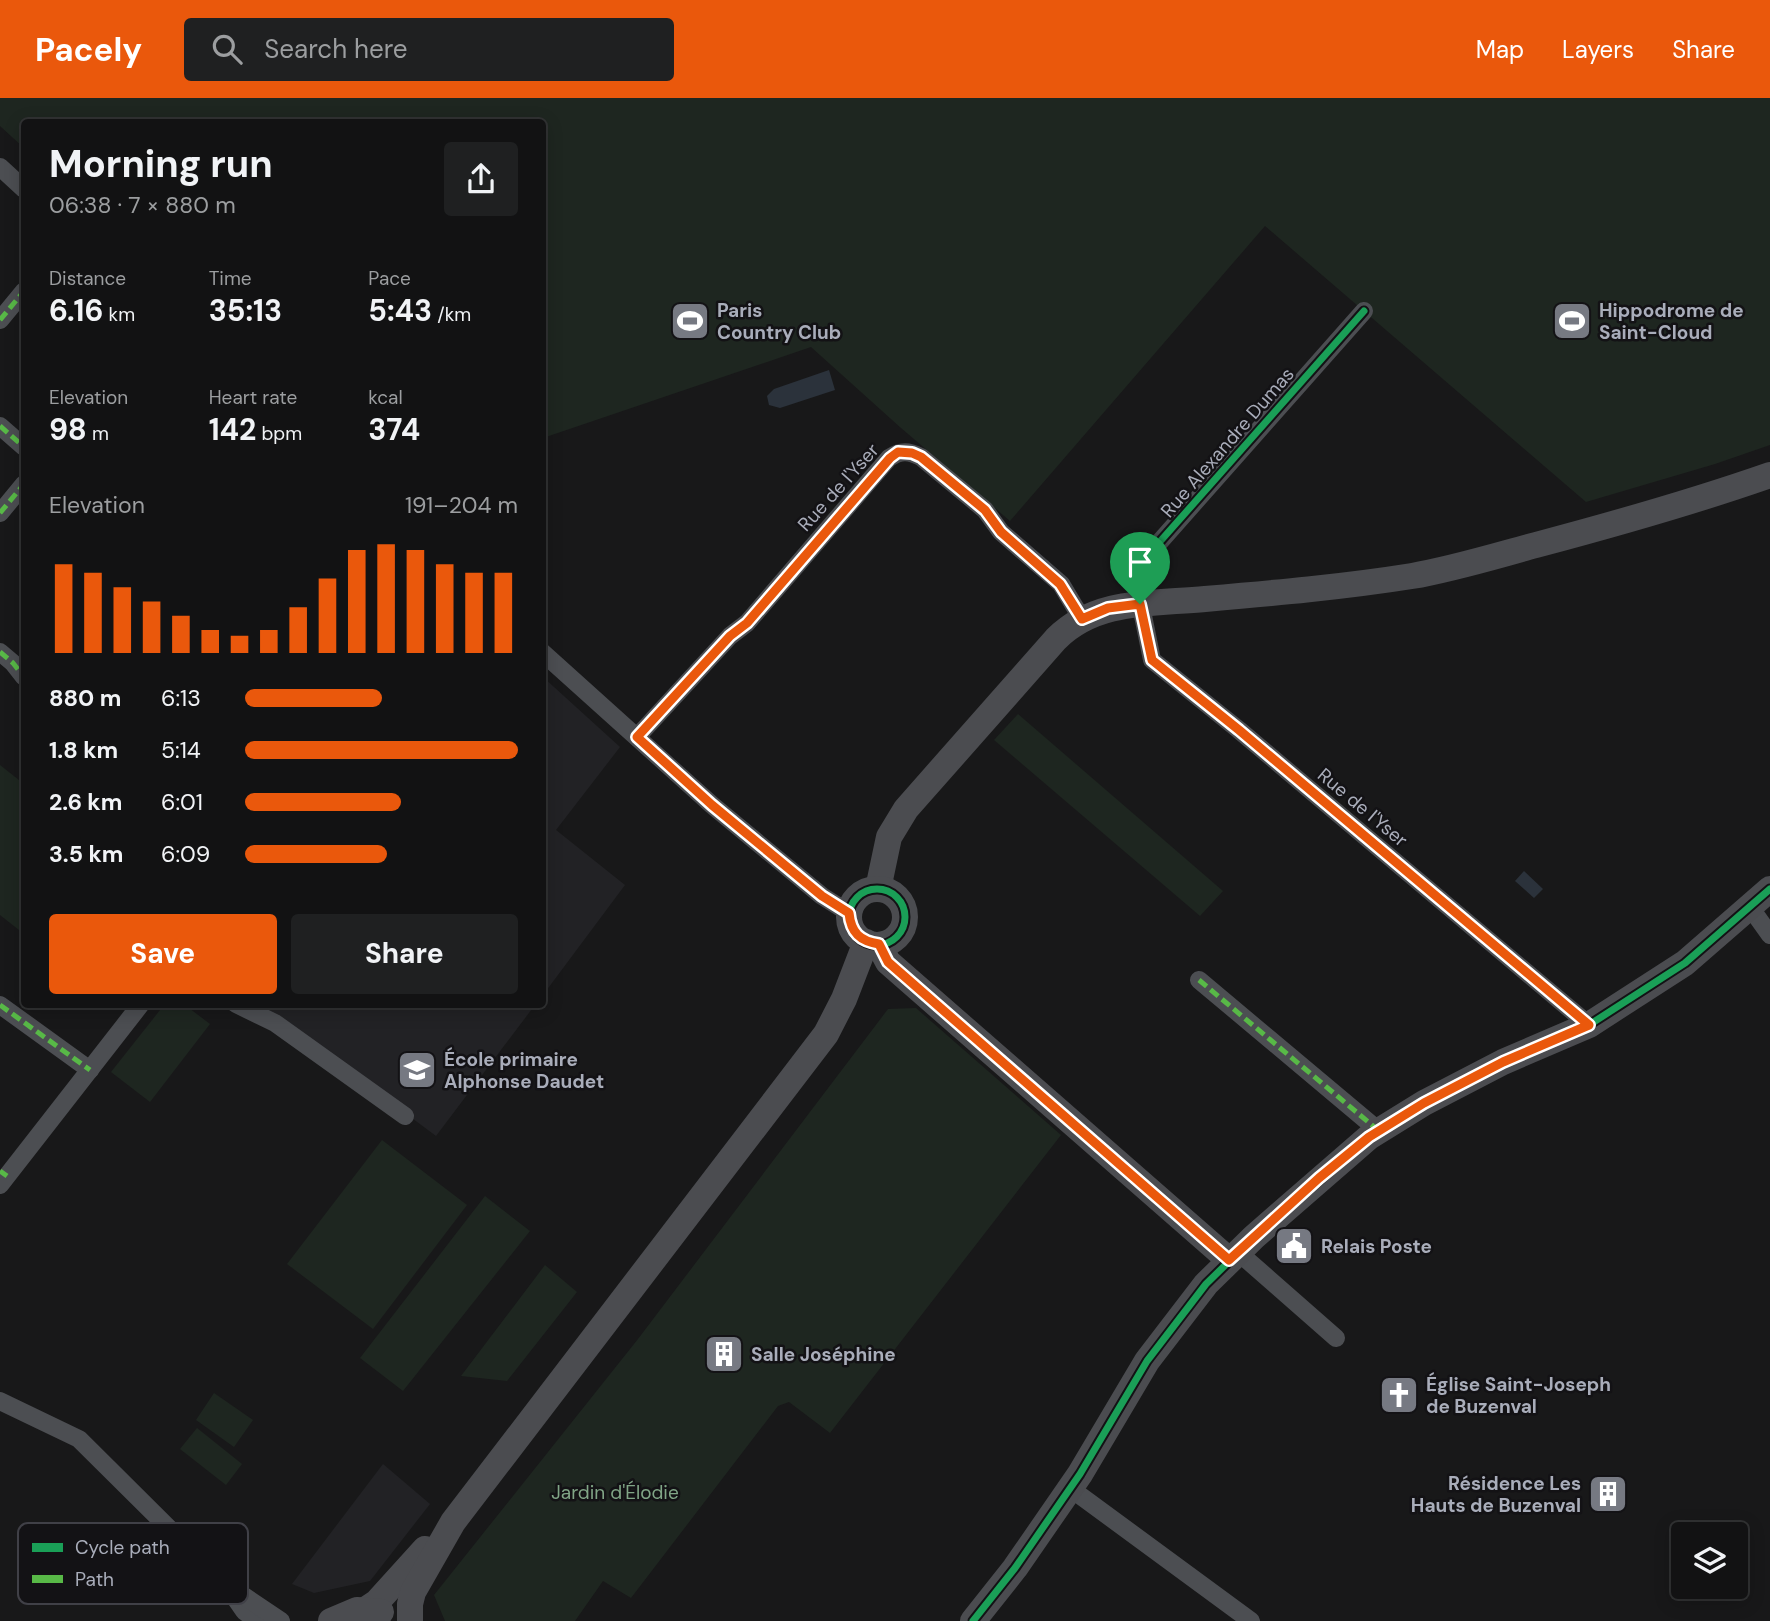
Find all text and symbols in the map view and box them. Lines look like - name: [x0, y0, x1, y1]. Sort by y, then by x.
- search box: [184, 18, 674, 81]
- text: Pacely: [35, 28, 142, 71]
- icon: search: [208, 30, 246, 68]
- text: Search here: [264, 32, 408, 66]
- text: Map: [1476, 34, 1524, 65]
- text: Layers: [1562, 34, 1634, 65]
- text: Share: [1672, 34, 1735, 65]
- text: Morning run: [49, 139, 273, 189]
- button: share: [444, 142, 518, 216]
- text: 06:38 · 7 × 880 m: [49, 190, 236, 220]
- text: Distance: [49, 266, 126, 291]
- text: Time: [209, 266, 252, 291]
- text: Pace: [368, 266, 411, 291]
- text: 6.16: [49, 291, 104, 330]
- text: 35:13: [209, 291, 282, 330]
- text: 5:43: [368, 291, 432, 330]
- place label: Paris Country Club: [717, 298, 841, 345]
- place label: Hippodrome de Saint-Cloud: [1599, 298, 1744, 345]
- sports icon: Paris Country Club: [669, 300, 711, 342]
- sports icon: Hippodrome de Saint-Cloud: [1551, 300, 1593, 342]
- text: km: [104, 302, 135, 327]
- text: /km: [432, 302, 471, 327]
- street label: Rue Alexandre Dumas: [1155, 362, 1299, 523]
- text: Elevation: [49, 385, 128, 410]
- text: Heart rate: [209, 385, 297, 410]
- text: kcal: [368, 385, 403, 410]
- text: 98: [49, 410, 87, 449]
- text: 142: [209, 410, 256, 449]
- text: 374: [368, 410, 420, 449]
- text: m: [87, 421, 109, 446]
- text: bpm: [256, 421, 302, 446]
- street label: Rue de l'Yser: [792, 438, 884, 537]
- text: Elevation: [49, 490, 145, 520]
- text: 191–204 m: [405, 490, 518, 520]
- pin: [1110, 532, 1170, 604]
- icon: arrive: [1121, 543, 1159, 581]
- text: 880 m: [49, 683, 121, 713]
- text: 6:13: [161, 683, 201, 713]
- text: 1.8 km: [49, 735, 118, 765]
- text: 5:14: [161, 735, 201, 765]
- street label: Rue de l'Yser: [1312, 762, 1413, 852]
- text: 2.6 km: [49, 787, 122, 817]
- text: 6:01: [161, 787, 203, 817]
- text: 3.5 km: [49, 839, 123, 869]
- text: 6:09: [161, 839, 210, 869]
- button: Save: [49, 914, 277, 994]
- button: Share: [291, 914, 518, 994]
- place label: École primaire Alphonse Daudet: [444, 1047, 604, 1094]
- school or university icon: École primaire Alphonse Daudet: [396, 1049, 438, 1091]
- public building icon: Relais Poste: [1273, 1225, 1315, 1267]
- place label: Relais Poste: [1321, 1234, 1432, 1259]
- building icon: Salle Joséphine: [703, 1333, 745, 1375]
- place label: Salle Joséphine: [751, 1342, 896, 1367]
- place label: Église Saint-Joseph de Buzenval: [1426, 1372, 1611, 1419]
- church icon: Église Saint-Joseph de Buzenval: [1378, 1374, 1420, 1416]
- place label: Résidence Les Hauts de Buzenval: [1411, 1471, 1581, 1518]
- building icon: Résidence Les Hauts de Buzenval: [1587, 1473, 1629, 1515]
- park label: Jardin d'Élodie: [551, 1480, 679, 1505]
- map controls: [1671, 1522, 1748, 1599]
- button: layers: [1671, 1522, 1748, 1599]
- legend: [18, 1523, 248, 1604]
- text: Cycle path: [75, 1535, 170, 1560]
- text: Path: [75, 1567, 114, 1592]

